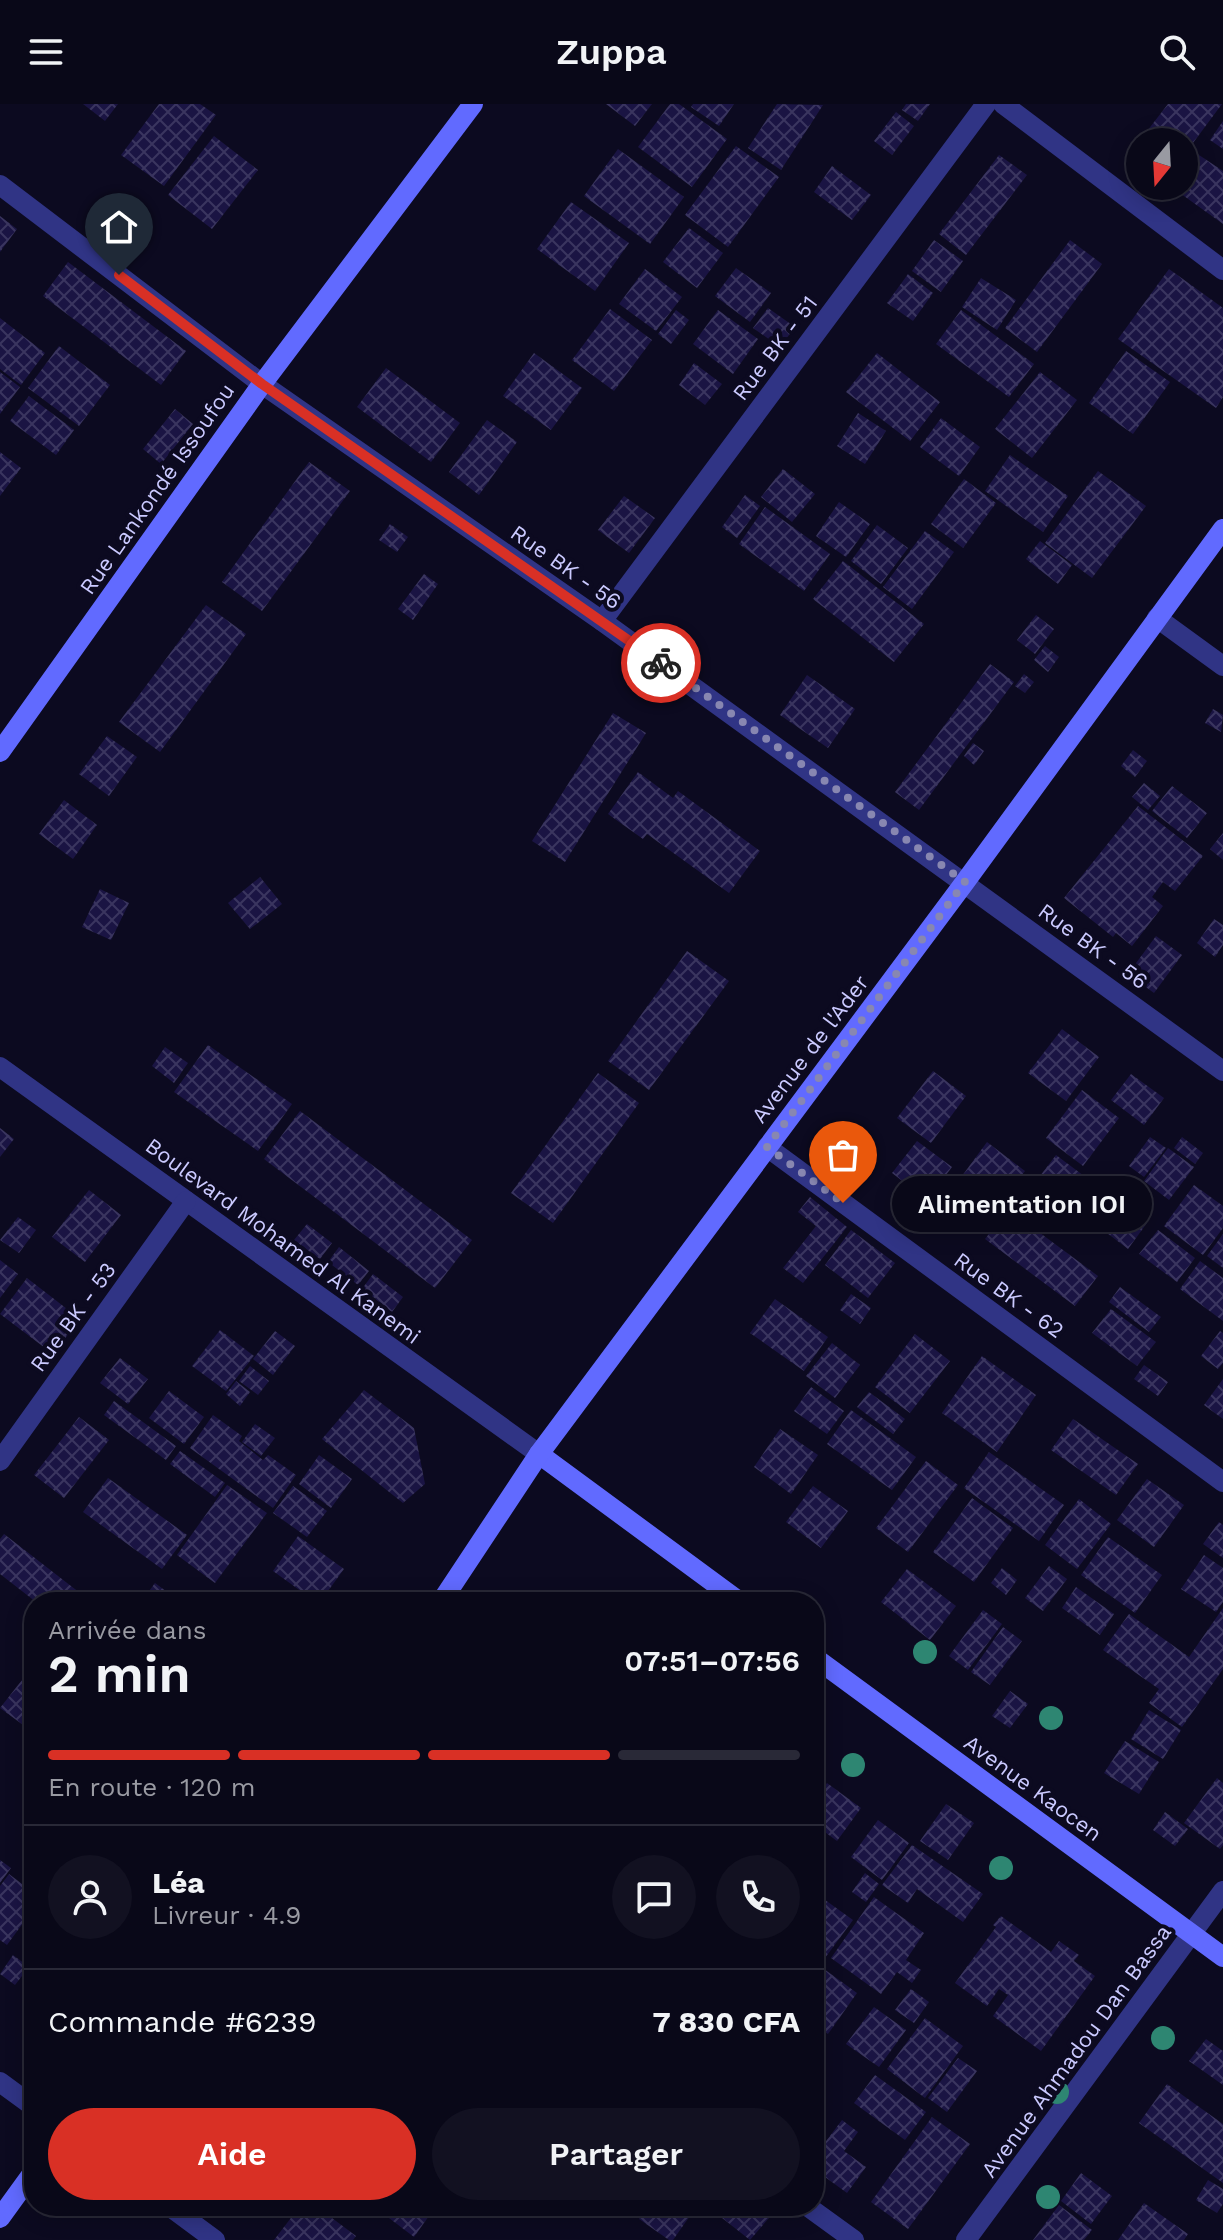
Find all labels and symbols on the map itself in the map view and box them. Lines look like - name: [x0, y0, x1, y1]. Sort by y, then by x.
- north arrow: [1126, 128, 1198, 200]
- pin: [85, 193, 153, 275]
- street label: Rue BK - 51: [728, 291, 822, 405]
- street label: Rue Lankondé Issoufou: [75, 379, 239, 599]
- street label: Rue BK - 56: [506, 520, 626, 614]
- courier: [621, 623, 701, 703]
- street label: Rue BK - 56: [1033, 898, 1153, 994]
- street label: Avenue de l'Ader: [746, 970, 874, 1128]
- pin: [809, 1121, 877, 1203]
- street label: Boulevard Mohamed Al Kanemi: [141, 1133, 425, 1349]
- callout: Alimentation IOI: [891, 1175, 1151, 1231]
- street label: Rue BK - 62: [949, 1247, 1069, 1343]
- street label: Rue BK - 53: [25, 1258, 121, 1376]
- street label: Avenue Kaocen: [959, 1730, 1107, 1846]
- street label: Avenue Ahmadou Dan Bassa: [976, 1920, 1176, 2182]

